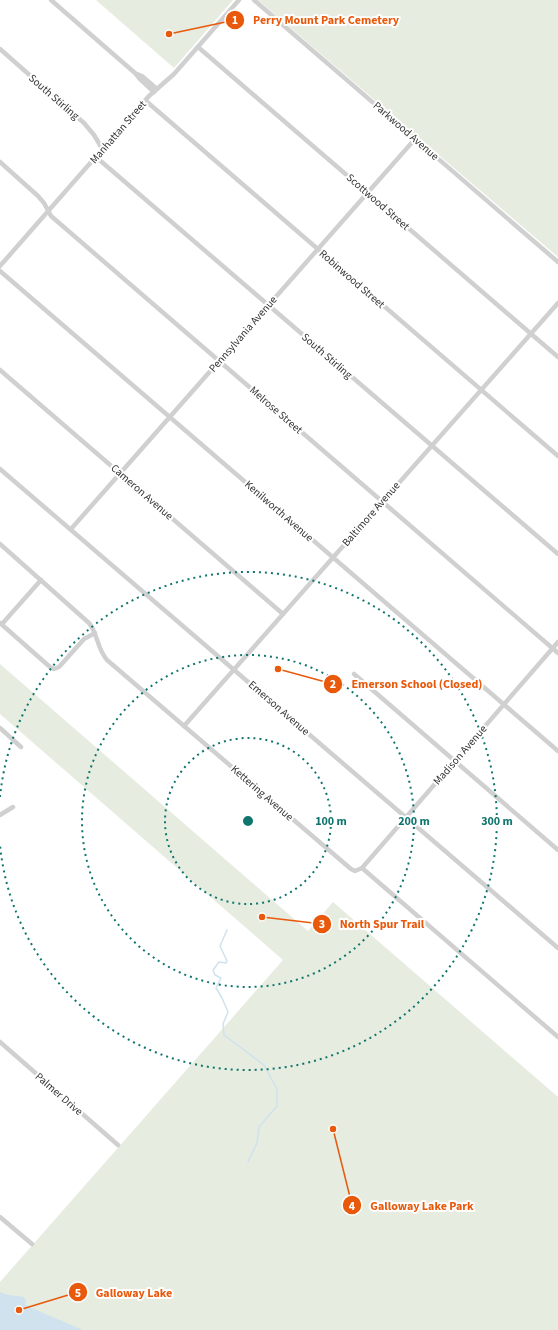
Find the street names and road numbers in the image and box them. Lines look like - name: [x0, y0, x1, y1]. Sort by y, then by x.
- street label: South Stirling: [25, 71, 83, 124]
- street label: Manhattan Street: [86, 97, 150, 167]
- street label: Parkwood Avenue: [370, 98, 442, 164]
- street label: Scottwood Street: [343, 170, 413, 234]
- street label: Robinwood Street: [316, 246, 388, 312]
- street label: Pennsylvania Avenue: [206, 292, 281, 375]
- street label: South Stirling: [298, 330, 356, 383]
- street label: Melrose Street: [246, 383, 306, 437]
- street label: Cameron Avenue: [108, 461, 177, 524]
- street label: Kenilworth Avenue: [241, 477, 317, 545]
- street label: Baltimore Avenue: [339, 478, 404, 550]
- street label: Emerson Avenue: [245, 677, 313, 739]
- street label: Madison Avenue: [430, 721, 491, 788]
- street label: Kettering Avenue: [228, 762, 297, 825]
- street label: Palmer Drive: [32, 1069, 86, 1119]

